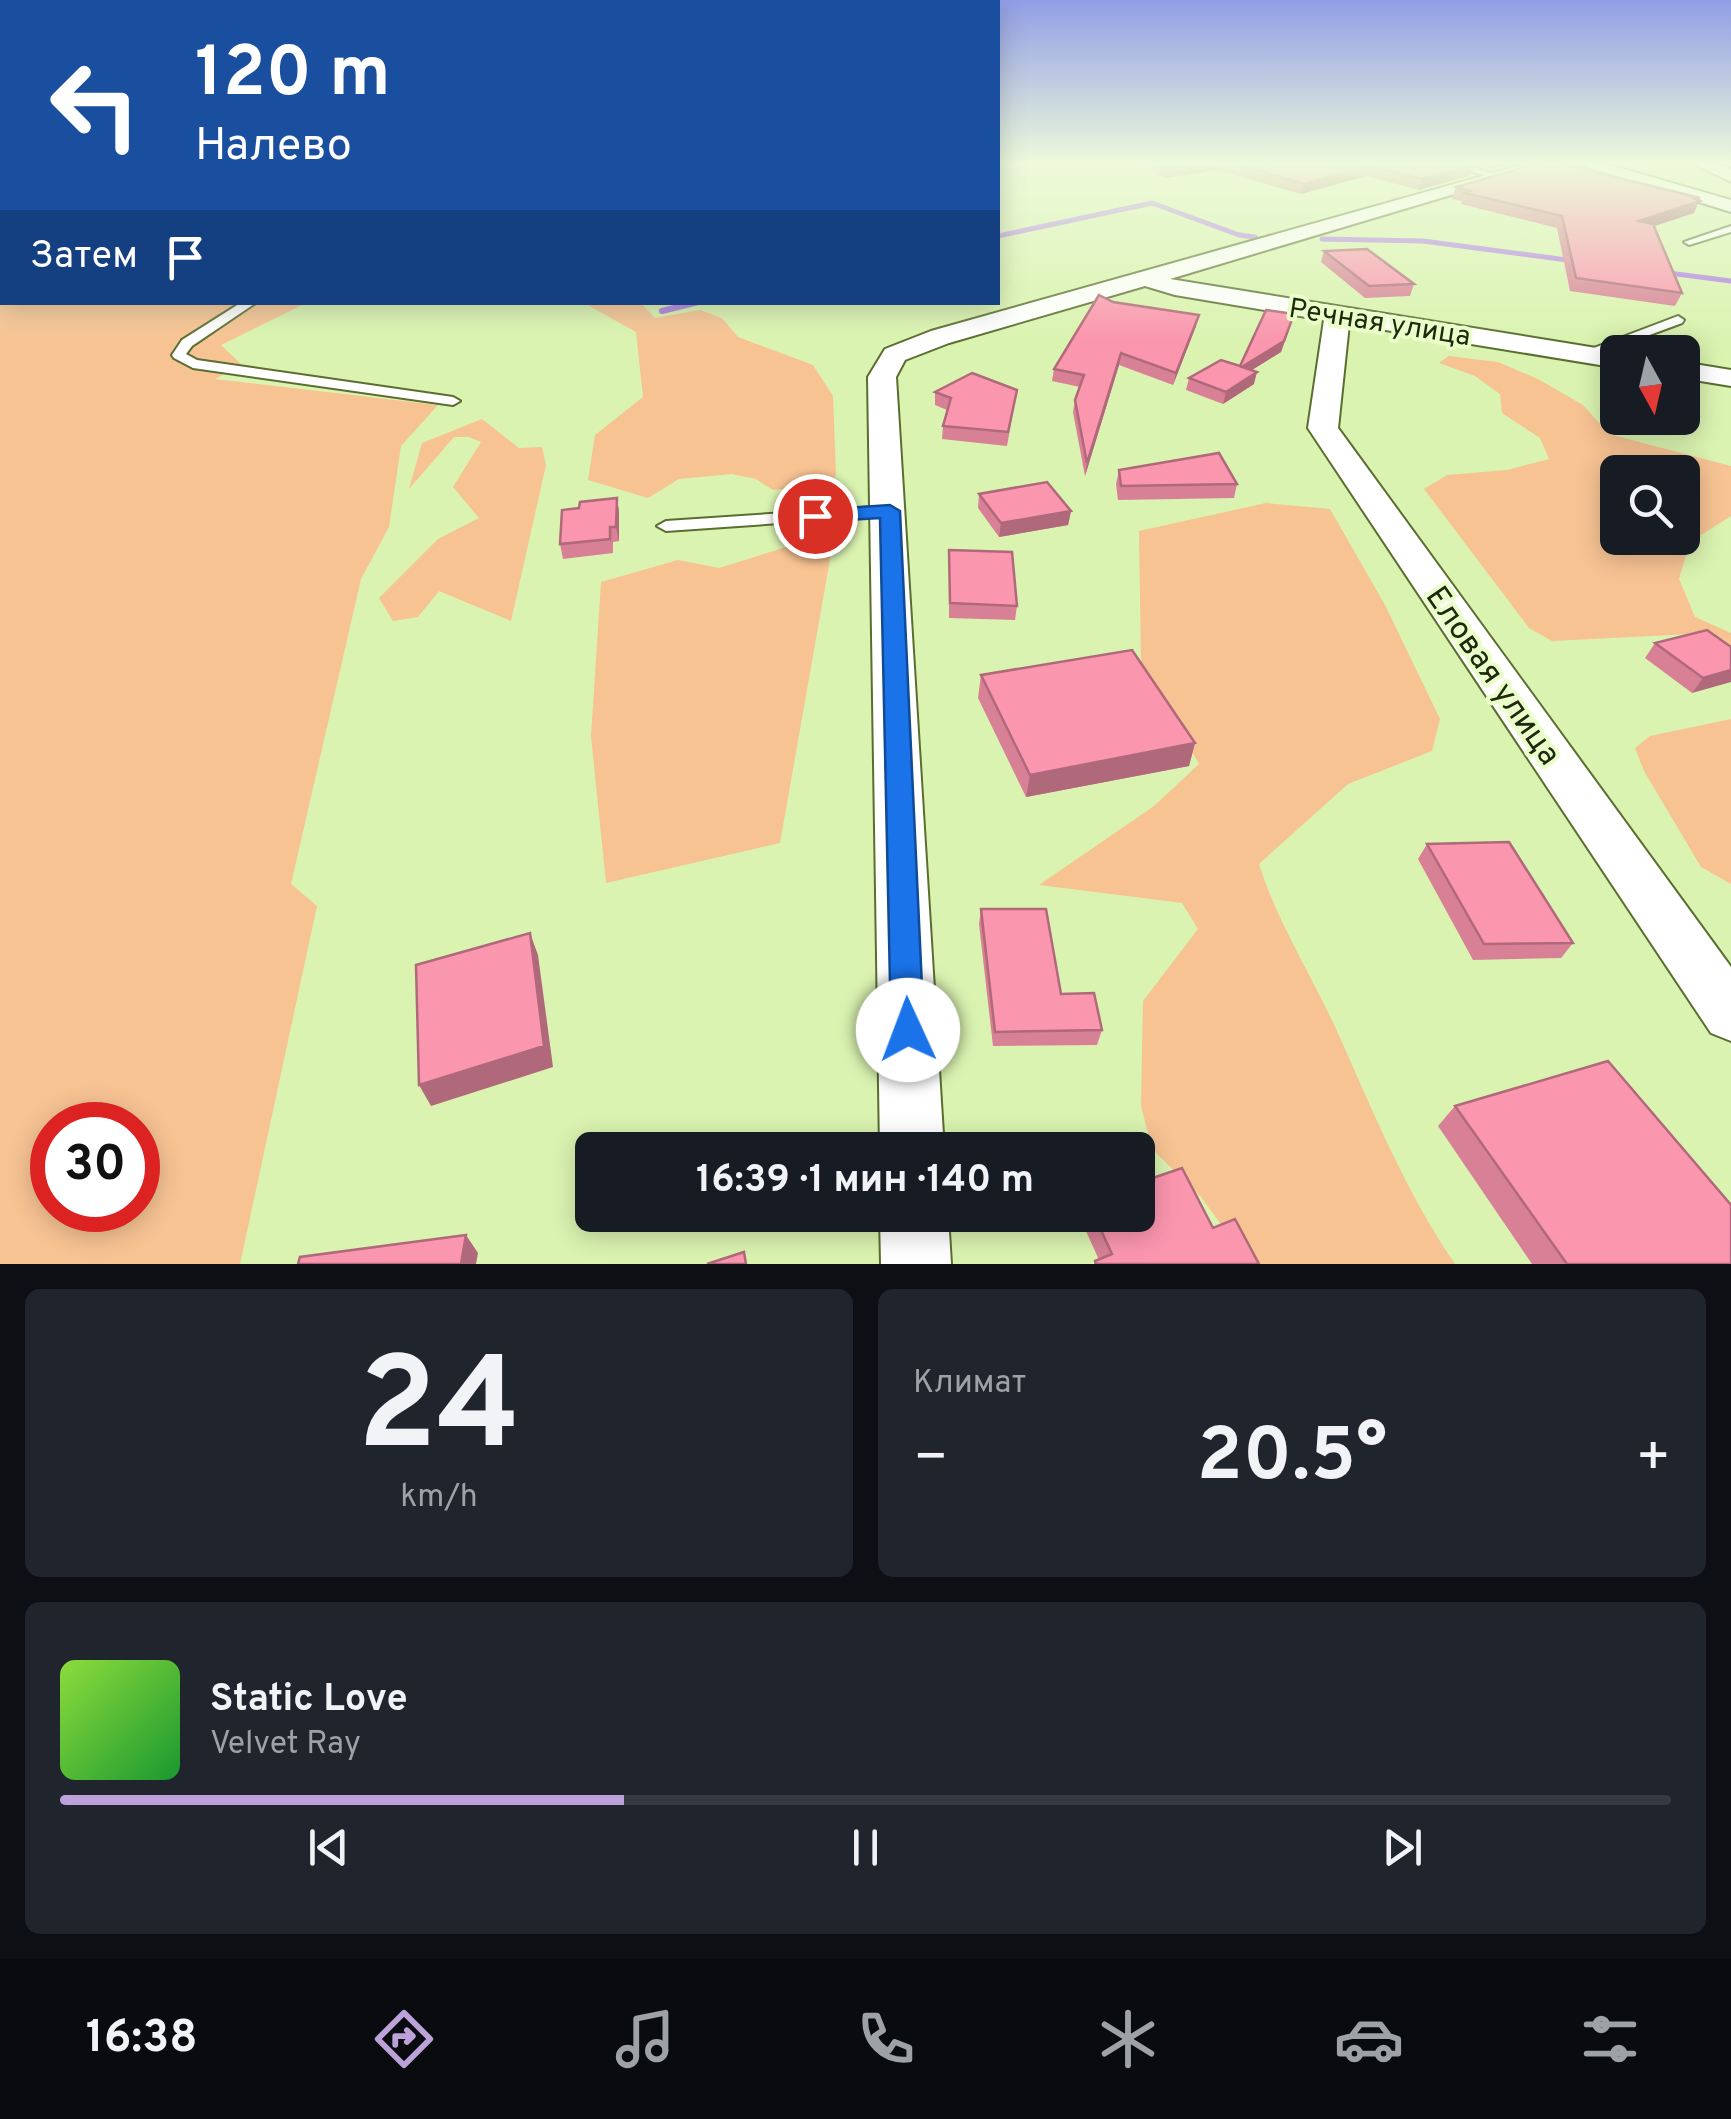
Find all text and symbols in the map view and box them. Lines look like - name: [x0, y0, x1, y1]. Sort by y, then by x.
- text: 120 m: [195, 32, 391, 121]
- icon: left: [30, 40, 160, 170]
- text: Налево: [195, 119, 352, 176]
- icon: arrive: [158, 230, 213, 285]
- text: Затем: [30, 233, 138, 282]
- street label: Речная улица: [1286, 292, 1473, 356]
- north arrow: [1600, 335, 1700, 435]
- map controls: [1600, 335, 1700, 555]
- button: search: [1600, 455, 1700, 555]
- pin: [773, 474, 858, 559]
- icon: arrive: [788, 489, 843, 544]
- street label: Еловая улица: [1415, 579, 1568, 774]
- position arrow: [856, 978, 960, 1082]
- speed limit sign: 30: [30, 1102, 160, 1232]
- text: 16:39 · 1 мин · 140 m: [696, 1157, 1034, 1206]
- text: 24: [357, 1330, 521, 1495]
- text: Климат: [913, 1364, 1026, 1404]
- text: 20.5°: [1197, 1412, 1387, 1507]
- text: −: [913, 1425, 948, 1495]
- text: +: [1636, 1425, 1671, 1495]
- text: km/h: [400, 1478, 478, 1518]
- text: Static Love: [210, 1676, 408, 1725]
- text: Velvet Ray: [210, 1725, 361, 1765]
- icon: previous: [301, 1820, 356, 1875]
- icon: pause: [838, 1820, 893, 1875]
- icon: next: [1375, 1820, 1430, 1875]
- icon: directions: [369, 2004, 439, 2074]
- icon: music: [610, 2004, 680, 2074]
- icon: phone: [851, 2004, 921, 2074]
- icon: climate: [1093, 2004, 1163, 2074]
- icon: car: [1334, 2004, 1404, 2074]
- icon: filters: [1575, 2004, 1645, 2074]
- text: 16:38: [86, 2011, 198, 2068]

